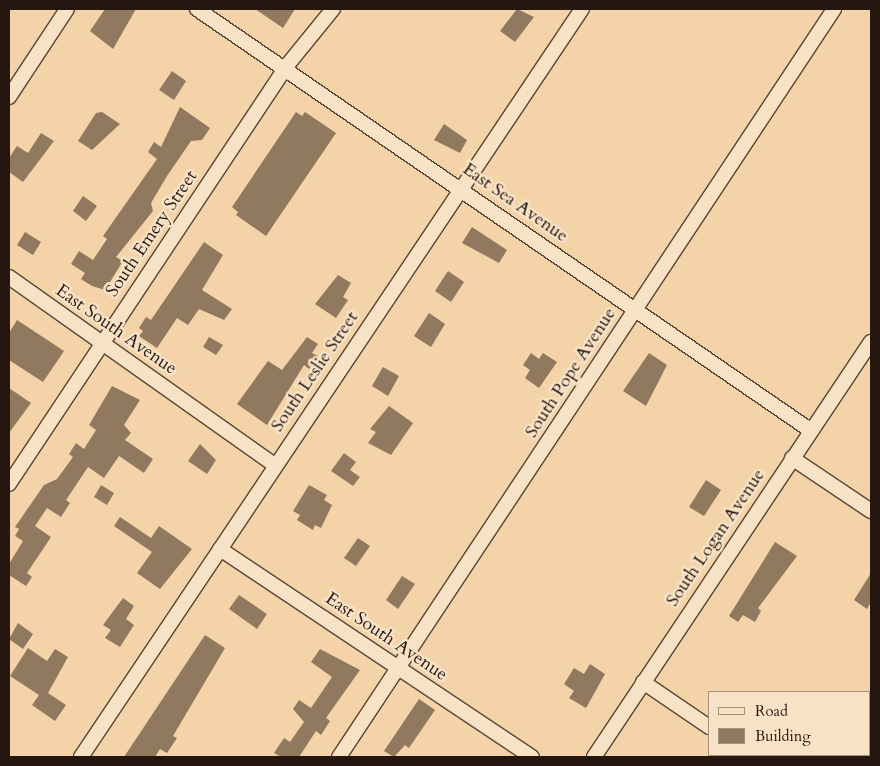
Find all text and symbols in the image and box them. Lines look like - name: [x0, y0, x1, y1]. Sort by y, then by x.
- street label: East Sea Avenue: [458, 159, 572, 247]
- street label: South Emery Street: [102, 167, 202, 301]
- street label: East South Avenue: [51, 280, 181, 380]
- street label: South Pope Avenue: [521, 304, 621, 442]
- street label: South Leslie Street: [267, 308, 363, 436]
- street label: South Logan Avenue: [662, 465, 770, 611]
- street label: East South Avenue: [321, 588, 451, 686]
- legend: [708, 691, 870, 756]
- text: Road: [755, 701, 788, 721]
- text: Building: [755, 726, 811, 746]

